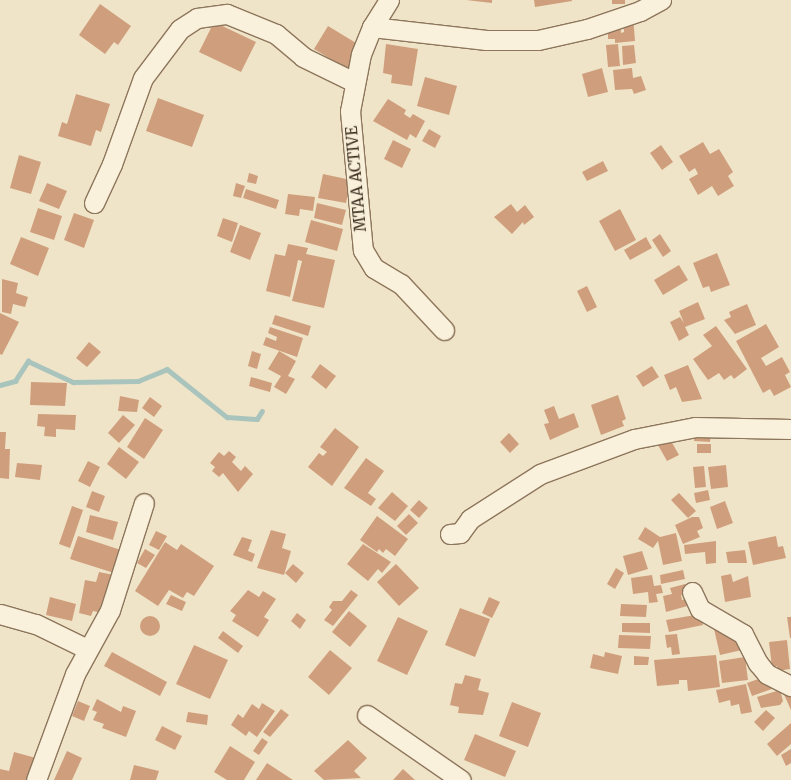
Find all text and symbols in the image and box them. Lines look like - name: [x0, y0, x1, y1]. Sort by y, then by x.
- street label: MTAA ACTIVE: [342, 125, 370, 233]

